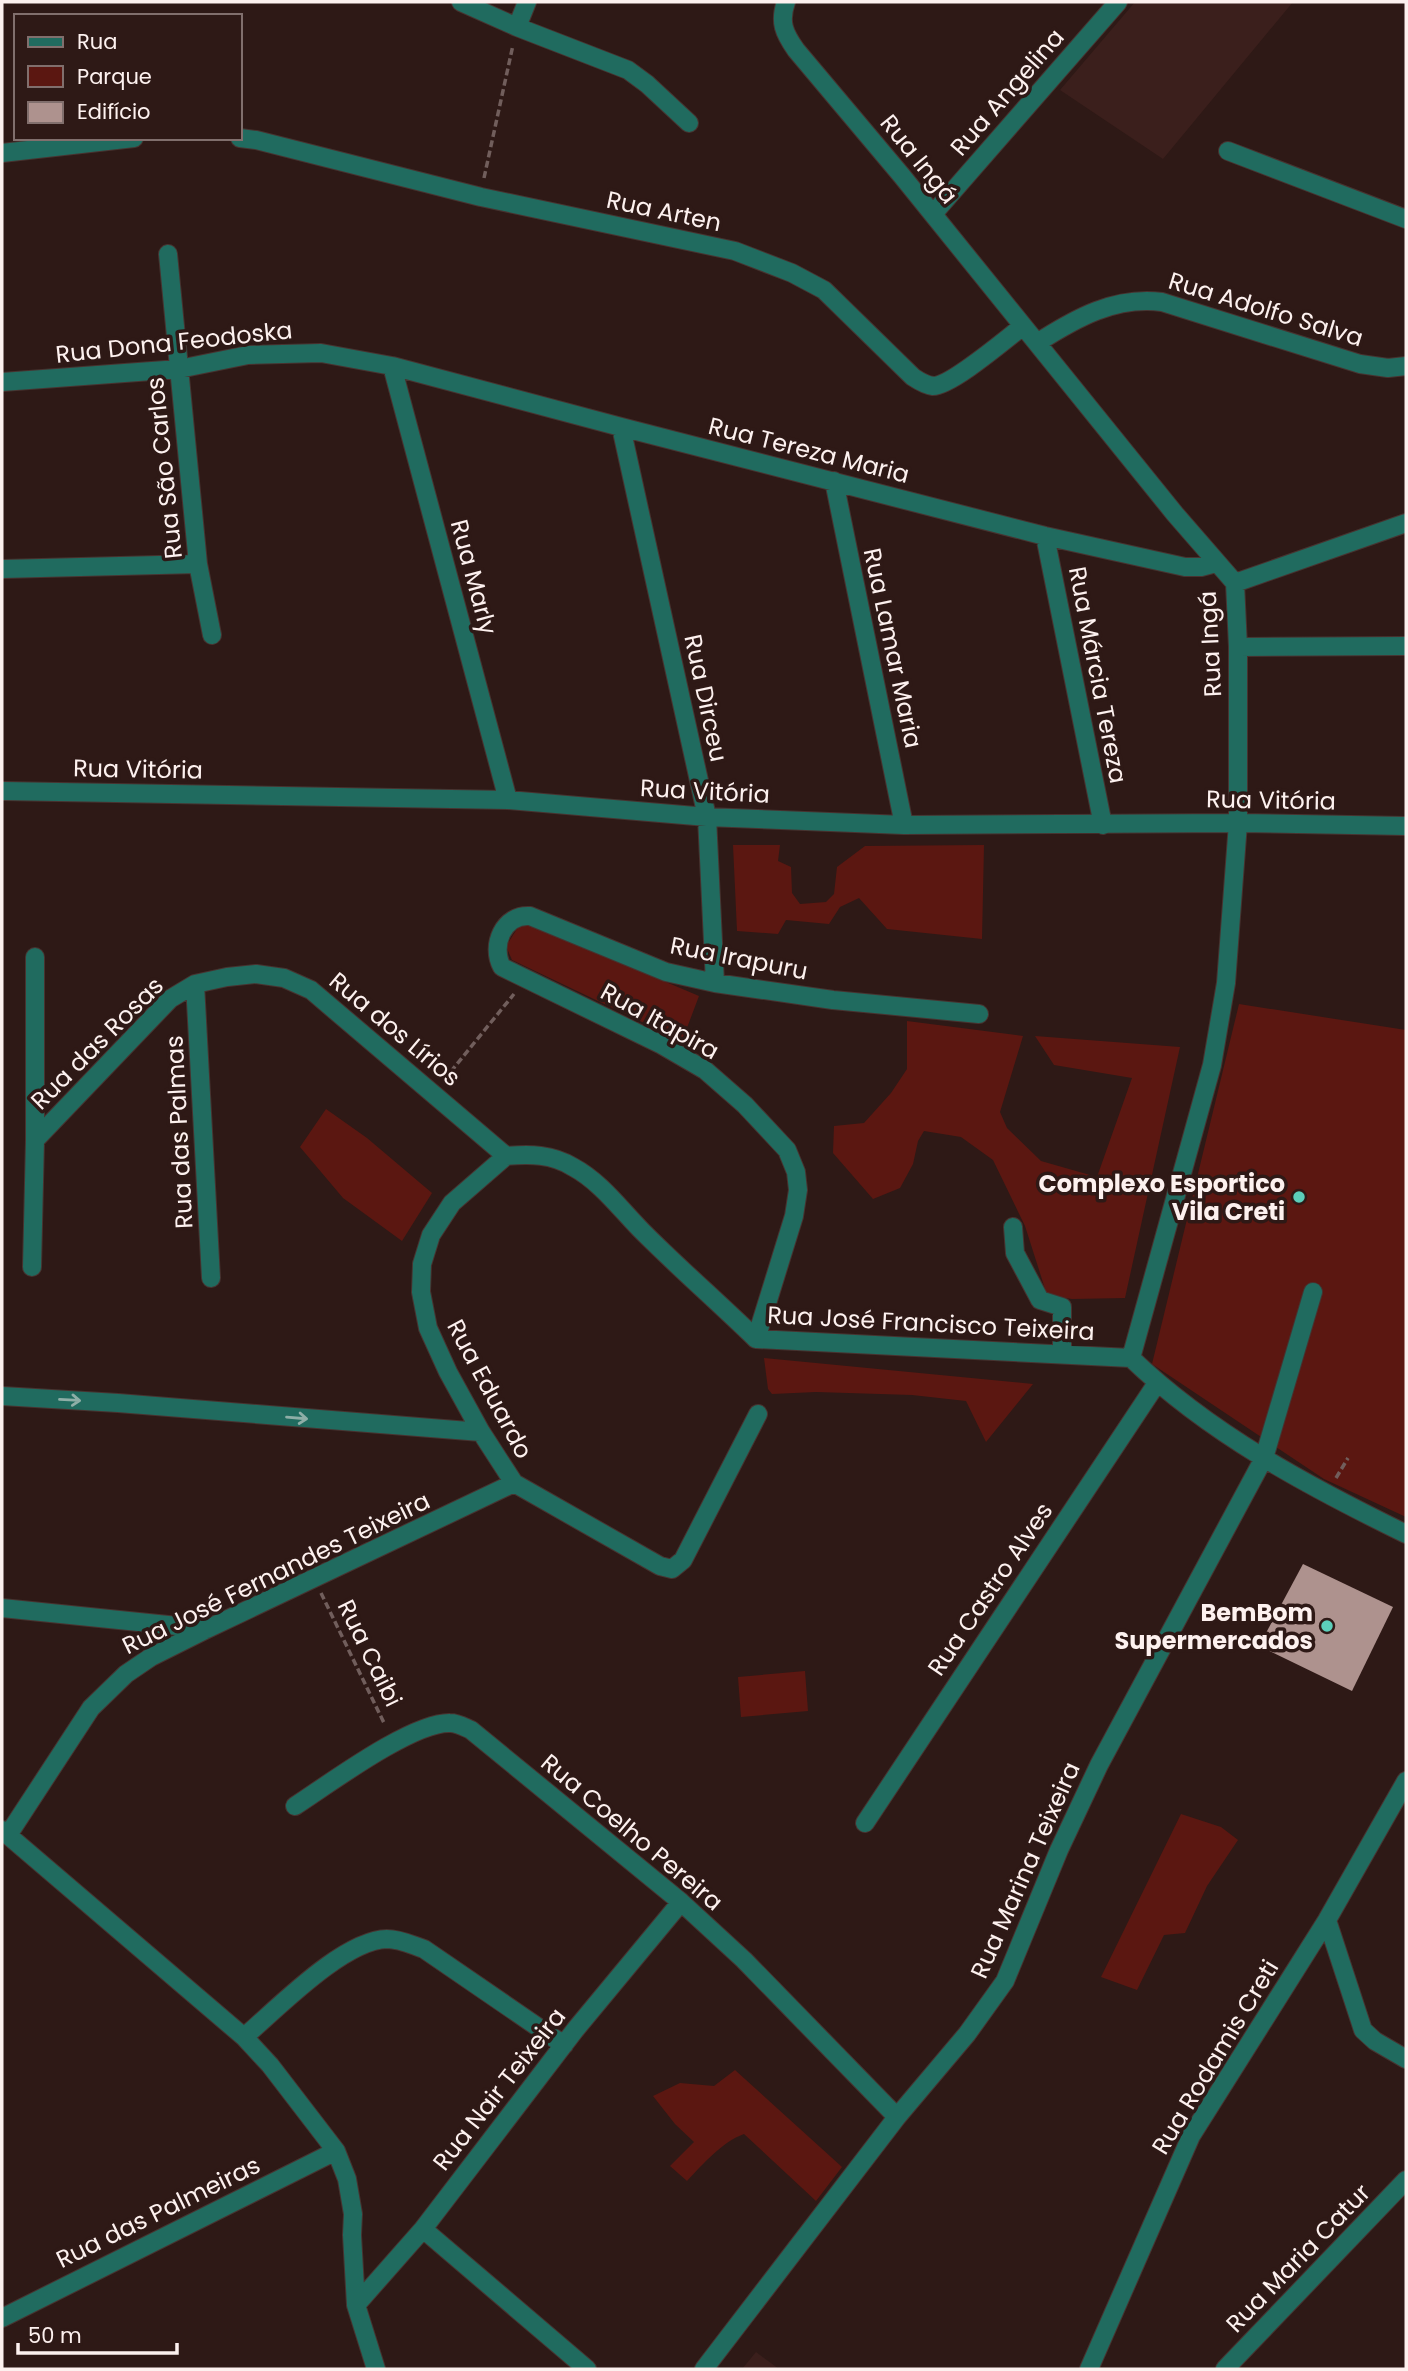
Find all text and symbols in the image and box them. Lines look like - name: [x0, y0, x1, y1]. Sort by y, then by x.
- legend: [14, 14, 242, 140]
- street label: Rua Angelina: [943, 21, 1071, 163]
- text: Rua: [77, 27, 117, 56]
- text: Parque: [77, 62, 152, 91]
- text: Edifício: [77, 97, 151, 126]
- street label: Rua Ingá: [873, 107, 965, 211]
- street label: Rua Arten: [603, 183, 725, 239]
- street label: Rua Adolfo Salva: [1165, 264, 1367, 354]
- street label: Rua Dona Feodoska: [54, 313, 294, 371]
- street label: Rua São Carlos: [138, 376, 190, 560]
- street label: Rua Tereza Maria: [705, 409, 913, 491]
- street label: Rua Marly: [443, 516, 505, 639]
- street label: Rua Lamar Maria: [856, 545, 930, 751]
- street label: Rua Márcia Tereza: [1061, 564, 1135, 786]
- street label: Rua Ingá: [1191, 590, 1229, 698]
- street label: Rua Dirceu: [676, 631, 736, 765]
- street label: Rua Vitória: [73, 751, 203, 787]
- street label: Rua Vitória: [639, 771, 771, 811]
- street label: Rua Vitória: [1206, 782, 1336, 818]
- street label: Rua Irapuru: [667, 928, 811, 988]
- street label: Rua dos Lírios: [322, 964, 468, 1094]
- street label: Rua das Rosas: [23, 969, 171, 1117]
- street label: Rua Itapira: [595, 975, 725, 1067]
- street label: Rua das Palmas: [157, 1035, 201, 1229]
- place label: Complexo Esportico Vila Creti: [1038, 1167, 1285, 1228]
- marker: Complexo Esportico Vila Creti: [1291, 1189, 1307, 1205]
- street label: Rua José Francisco Teixeira: [767, 1298, 1095, 1348]
- street label: Rua Eduardo: [439, 1314, 541, 1464]
- one-way arrow: [58, 1394, 81, 1407]
- one-way arrow: [285, 1412, 307, 1425]
- street label: Rua José Fernandes Teixeira: [117, 1484, 435, 1662]
- street label: Rua Castro Alves: [920, 1496, 1060, 1682]
- street label: Rua Caibi: [330, 1594, 410, 1712]
- place label: BemBom Supermercados: [1114, 1596, 1313, 1657]
- marker: BemBom Supermercados: [1319, 1618, 1335, 1634]
- street label: Rua Coelho Pereira: [534, 1746, 730, 1918]
- street label: Rua Marina Teixeira: [962, 1757, 1088, 1983]
- street label: Rua Rodamis Creti: [1144, 1954, 1286, 2160]
- street label: Rua Nair Teixeira: [425, 2001, 573, 2177]
- street label: Rua das Palmeiras: [50, 2148, 266, 2276]
- street label: Rua Maria Catur: [1218, 2176, 1378, 2340]
- scale bar: [18, 2312, 177, 2356]
- text: 50 m: [28, 2321, 82, 2350]

